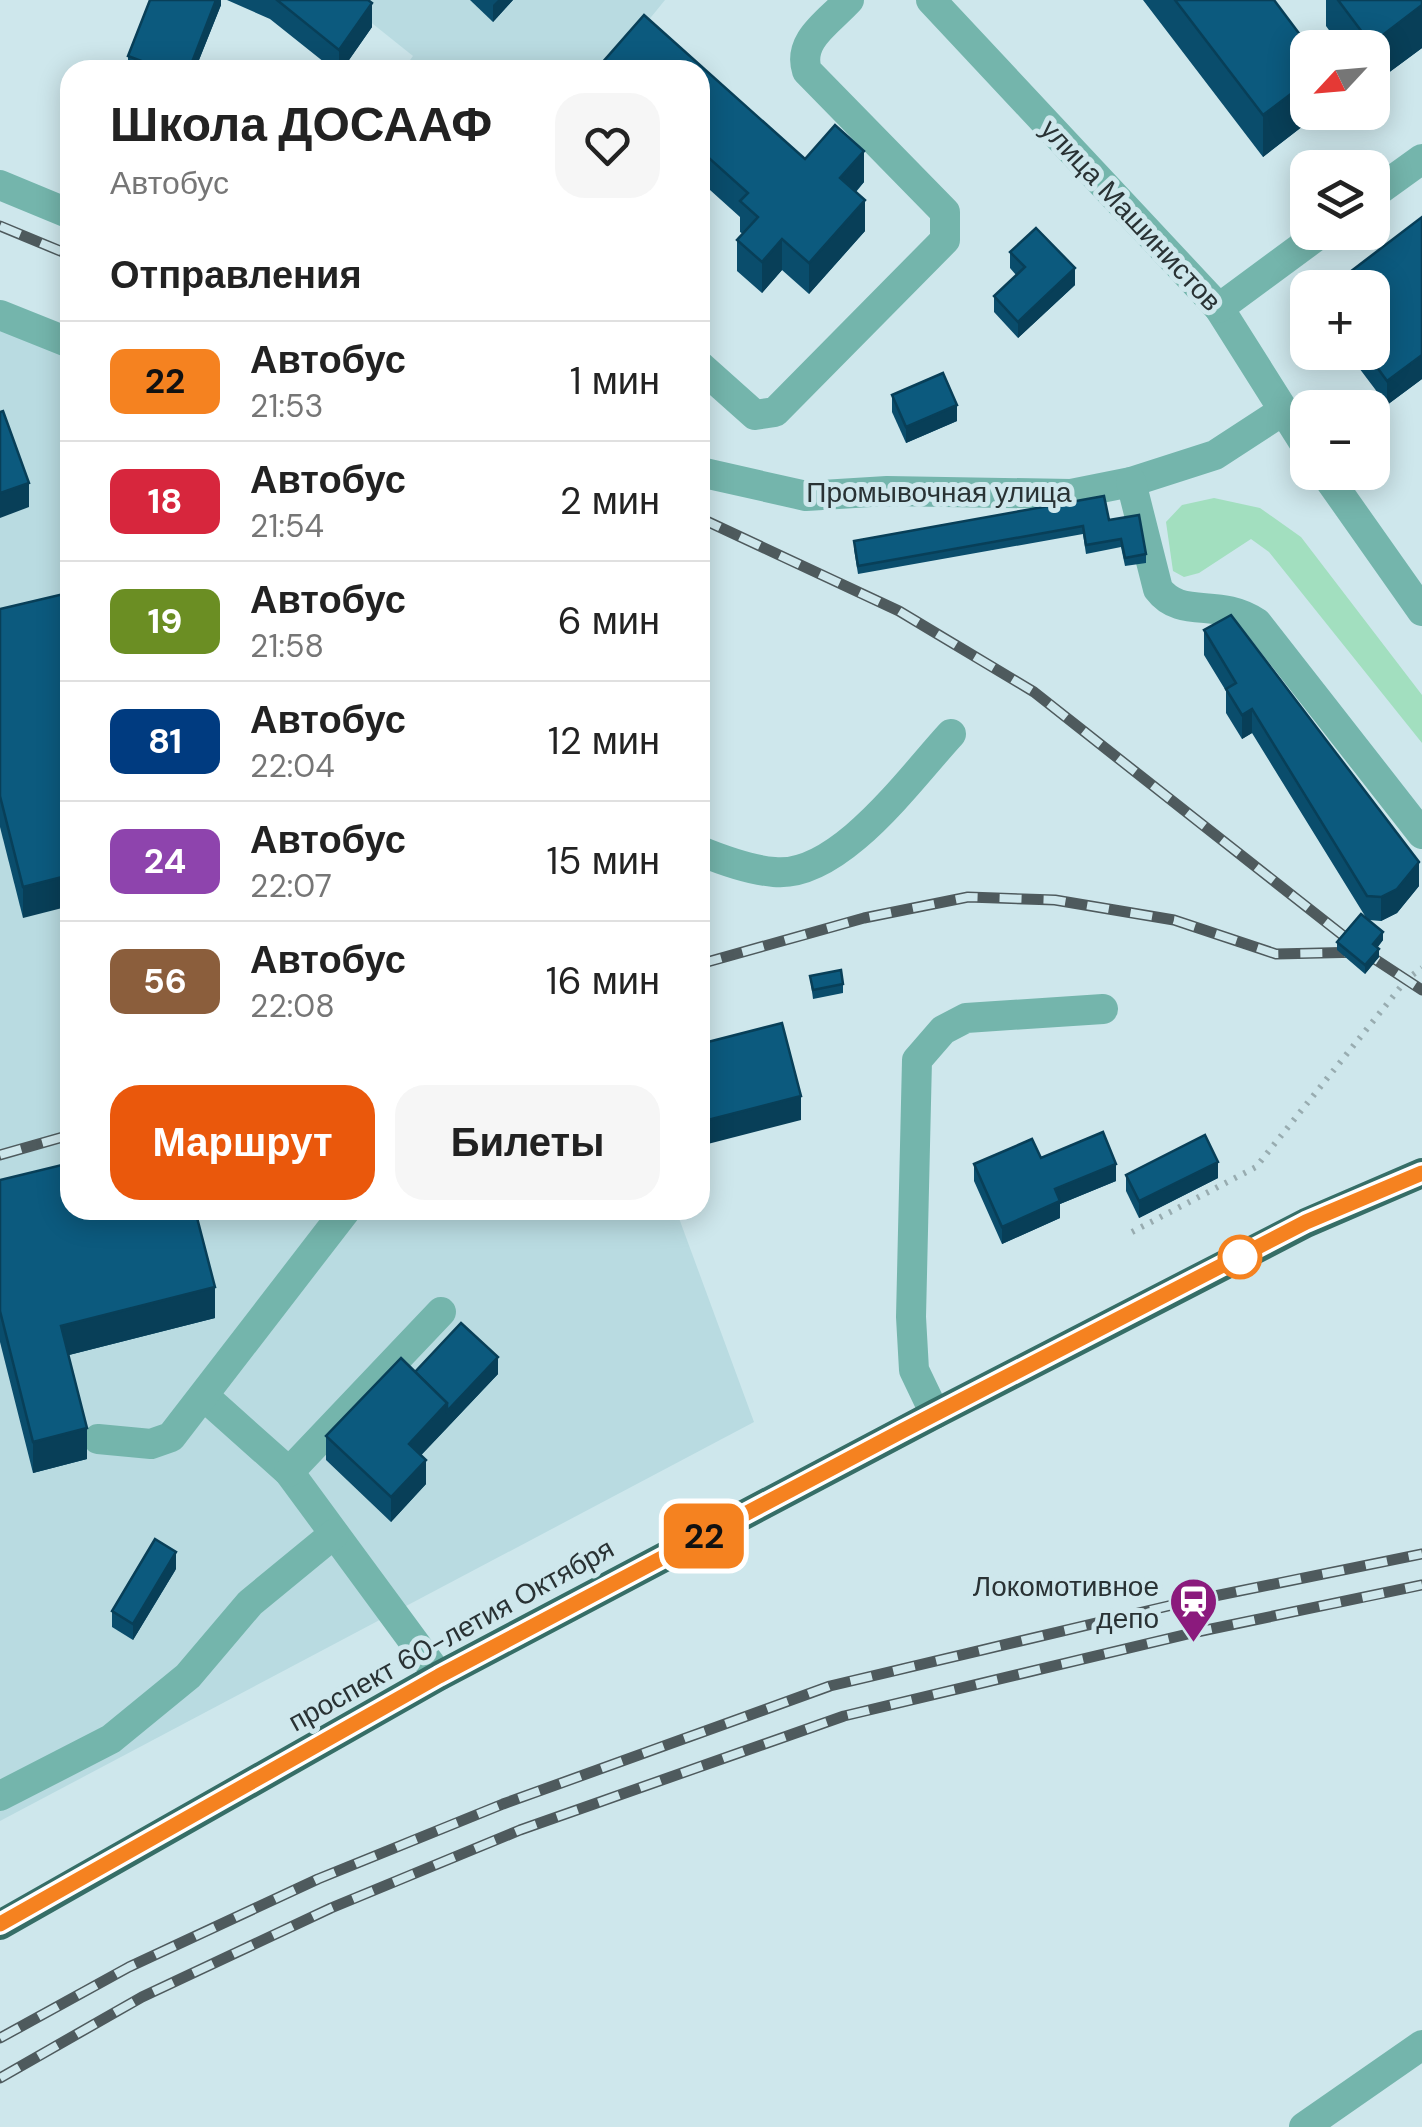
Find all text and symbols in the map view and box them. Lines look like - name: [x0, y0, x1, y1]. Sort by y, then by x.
- north arrow: [1290, 30, 1390, 130]
- map controls: [1290, 30, 1390, 490]
- text: Школа ДОСААФ: [110, 93, 492, 156]
- button: heart: [555, 93, 660, 198]
- street label: улица Машинистов: [1032, 111, 1230, 319]
- button: layers: [1290, 150, 1390, 250]
- text: Автобус: [110, 162, 229, 204]
- text: Отправления: [110, 250, 362, 300]
- button: +: [1290, 270, 1390, 370]
- text: Автобус: [250, 335, 406, 385]
- text: 1 мин: [570, 356, 660, 406]
- text: 22: [145, 358, 185, 404]
- text: 21:53: [250, 385, 323, 427]
- button: −: [1290, 390, 1390, 490]
- text: Автобус: [250, 455, 406, 505]
- street label: Промывочная улица: [806, 474, 1072, 511]
- text: 2 мин: [560, 476, 660, 526]
- text: 18: [148, 478, 182, 524]
- text: 21:54: [250, 505, 324, 547]
- text: Автобус: [250, 575, 406, 625]
- text: 6 мин: [558, 596, 660, 646]
- text: 19: [148, 598, 182, 644]
- text: 21:58: [250, 625, 324, 667]
- text: Автобус: [250, 695, 406, 745]
- text: 12 мин: [548, 716, 660, 766]
- text: 81: [148, 718, 182, 764]
- text: 22:04: [250, 745, 335, 787]
- text: Автобус: [250, 815, 406, 865]
- text: 15 мин: [547, 836, 660, 886]
- text: 24: [144, 838, 186, 884]
- text: 22:07: [250, 865, 332, 907]
- text: Автобус: [250, 935, 406, 985]
- text: 16 мин: [546, 956, 660, 1006]
- text: 56: [143, 958, 187, 1004]
- text: 22:08: [250, 985, 335, 1027]
- button: Маршрут: [110, 1085, 375, 1200]
- button: Билеты: [395, 1085, 660, 1200]
- unlabelled marker: [1219, 1236, 1261, 1278]
- line badge: 22: [659, 1504, 749, 1568]
- text: 22: [684, 1513, 724, 1559]
- street label: проспект 60-летия Октября: [282, 1530, 620, 1740]
- place label: Локомотивное депо: [973, 1568, 1159, 1637]
- station icon: Локомотивное депо: [1168, 1576, 1220, 1644]

